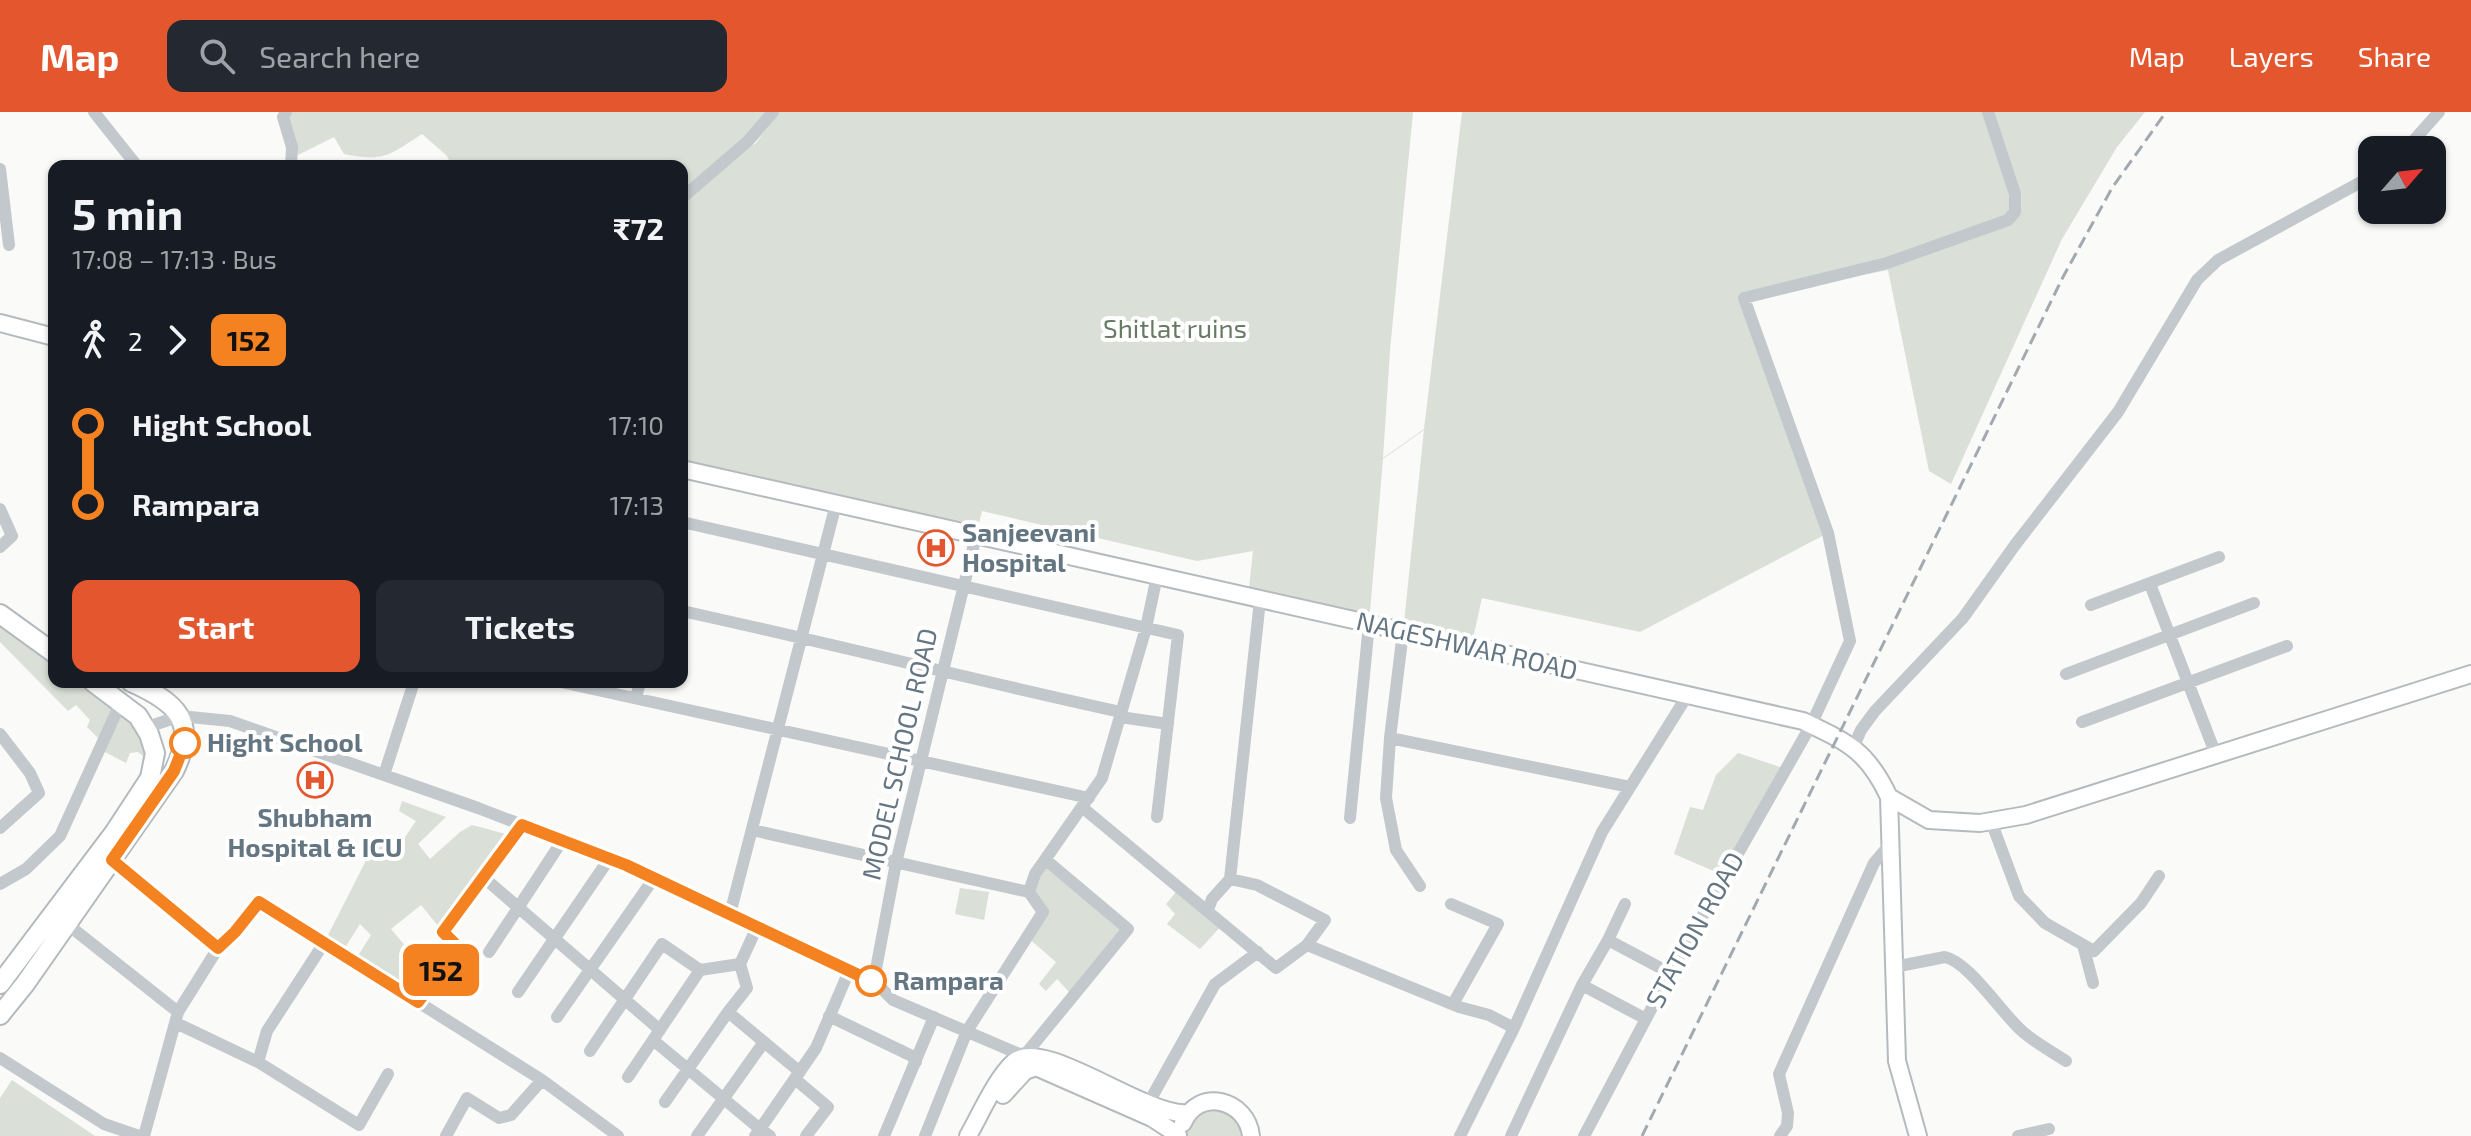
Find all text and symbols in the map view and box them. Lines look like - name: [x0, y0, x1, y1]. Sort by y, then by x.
- search box: [167, 20, 727, 92]
- text: Map: [40, 33, 119, 79]
- icon: search: [195, 34, 239, 78]
- text: Search here: [259, 38, 420, 74]
- text: Map: [2129, 39, 2185, 73]
- text: Layers: [2229, 39, 2314, 73]
- text: Share: [2358, 39, 2431, 73]
- north arrow: [2358, 136, 2446, 224]
- map controls: [2358, 136, 2446, 224]
- text: 5 min: [72, 186, 183, 239]
- text: ₹72: [613, 210, 664, 246]
- text: 17:08 – 17:13 · Bus: [72, 243, 277, 274]
- park label: Shitlat ruins: [1103, 312, 1247, 343]
- icon: walk: [72, 318, 116, 362]
- icon: forward: [155, 318, 199, 362]
- text: 152: [227, 323, 270, 357]
- text: 2: [128, 325, 143, 356]
- text: Hight School: [132, 406, 311, 442]
- text: 17:10: [608, 409, 664, 440]
- text: Rampara: [132, 486, 260, 522]
- text: 17:13: [609, 489, 664, 520]
- place label: Sanjeevani Hospital: [962, 516, 1096, 577]
- hospital icon: Sanjeevani Hospital: [917, 529, 955, 567]
- button: Start: [72, 580, 360, 672]
- button: Tickets: [376, 580, 664, 672]
- street label: NAGESHWAR ROAD: [1354, 604, 1581, 685]
- street label: MODEL SCHOOL ROAD: [854, 625, 943, 883]
- place label: Hight School: [207, 726, 363, 757]
- marker: Hight School: [170, 728, 200, 758]
- hospital icon: Shubham Hospital & ICU: [296, 761, 334, 799]
- place label: Shubham Hospital & ICU: [227, 801, 403, 862]
- street label: STATION ROAD: [1638, 846, 1749, 1012]
- line badge: 152: [395, 944, 487, 996]
- text: 152: [419, 953, 463, 987]
- place label: Rampara: [893, 964, 1004, 995]
- marker: Rampara: [856, 966, 886, 996]

